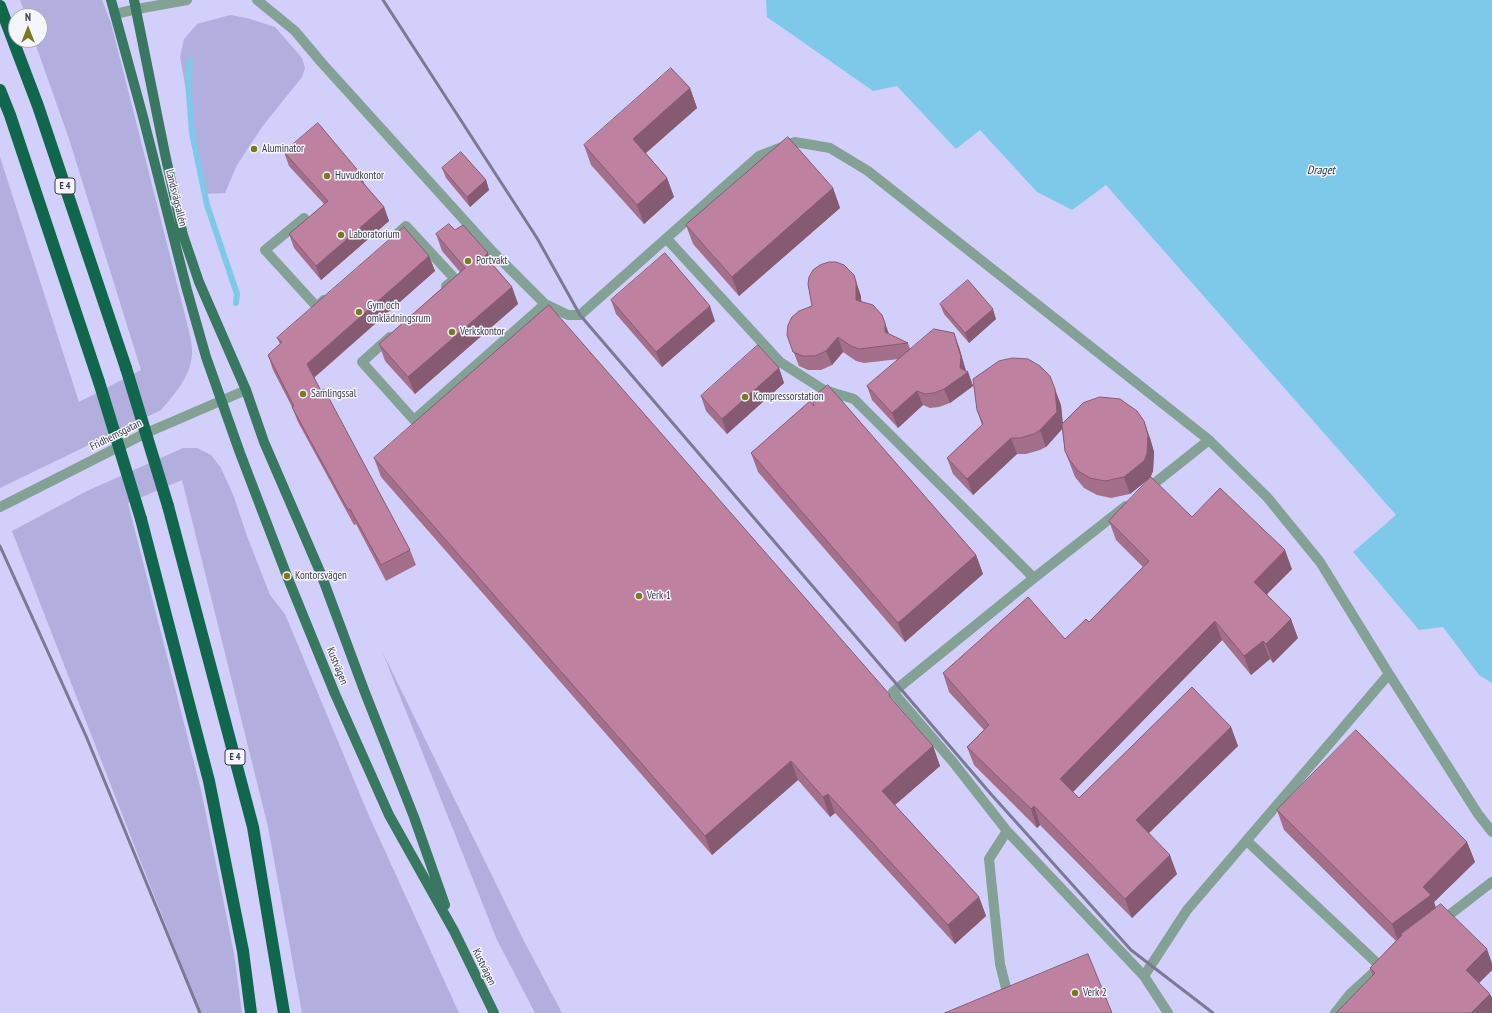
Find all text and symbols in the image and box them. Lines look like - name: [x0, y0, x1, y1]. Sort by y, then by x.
- north arrow: [8, 8, 48, 48]
- text: N: [25, 10, 31, 24]
- place label: Aluminator: [262, 142, 304, 156]
- marker: Aluminator: [249, 144, 259, 154]
- water label: Draget: [1307, 164, 1335, 178]
- street label: Landsvägsallén: [163, 168, 189, 228]
- place label: Huvudkontor: [335, 169, 384, 183]
- marker: Huvudkontor: [322, 171, 332, 181]
- road number: E 4: [55, 178, 75, 194]
- place label: Laboratorium: [349, 228, 400, 242]
- marker: Laboratorium: [336, 230, 346, 240]
- place label: Portvakt: [476, 254, 508, 268]
- marker: Portvakt: [463, 256, 473, 266]
- place label: Gym och omklädningsrum: [367, 299, 430, 325]
- marker: Gym och omklädningsrum: [354, 307, 364, 317]
- place label: Verkskontor: [460, 325, 505, 339]
- marker: Verkskontor: [447, 327, 457, 337]
- place label: Samlingssal: [311, 387, 356, 401]
- marker: Samlingssal: [298, 389, 308, 399]
- place label: Kompressorstation: [753, 390, 824, 404]
- marker: Kompressorstation: [740, 392, 750, 402]
- street label: Fridhemsgatan: [88, 416, 144, 454]
- place label: Kontorsvägen: [295, 569, 347, 583]
- marker: Kontorsvägen: [282, 571, 292, 581]
- place label: Verk 1: [647, 589, 671, 603]
- marker: Verk 1: [634, 591, 644, 601]
- street label: Kustvägen: [323, 645, 351, 687]
- road number: E 4: [225, 749, 245, 765]
- street label: Kustvägen: [469, 946, 499, 988]
- place label: Verk 2: [1083, 986, 1107, 1000]
- marker: Verk 2: [1070, 988, 1080, 998]

